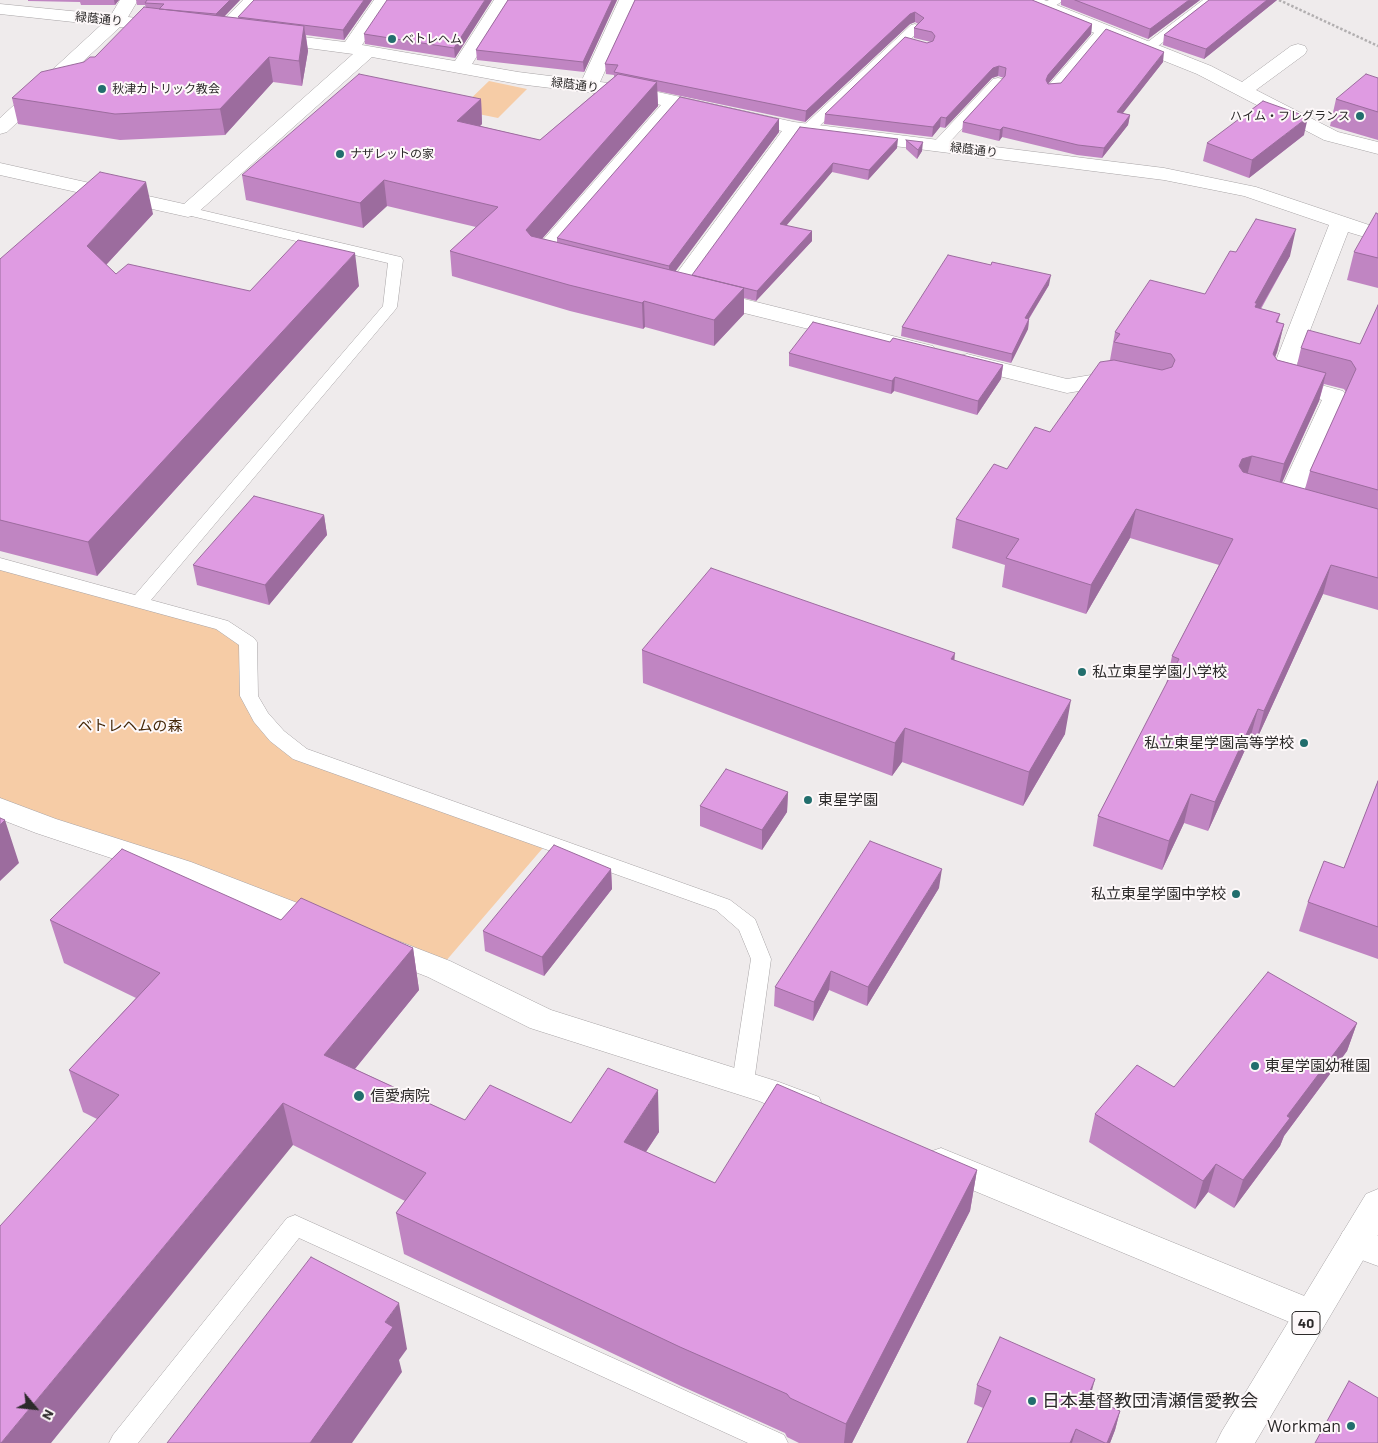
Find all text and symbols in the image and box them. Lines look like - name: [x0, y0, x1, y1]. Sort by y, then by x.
- street label: 緑蔭通り: [74, 9, 124, 29]
- place label: べトレヘム: [402, 32, 462, 46]
- marker: べトレヘム: [386, 33, 398, 45]
- street label: 緑蔭通り: [550, 75, 600, 95]
- place label: 秋津カトリック教会: [112, 82, 220, 96]
- marker: 秋津カトリック教会: [96, 83, 108, 95]
- place label: ハイム・フレグランス: [1230, 109, 1350, 123]
- marker: ハイム・フレグランス: [1354, 110, 1366, 122]
- street label: 緑蔭通り: [949, 140, 999, 160]
- place label: ナザレットの家: [350, 147, 434, 161]
- marker: ナザレットの家: [334, 148, 346, 160]
- place label: 私立東星学園小学校: [1092, 663, 1227, 681]
- marker: 私立東星学園小学校: [1076, 666, 1088, 678]
- park label: ベトレヘムの森: [78, 717, 182, 735]
- place label: 私立東星学園高等学校: [1144, 734, 1294, 752]
- marker: 私立東星学園高等学校: [1298, 737, 1310, 749]
- place label: 東星学園: [818, 791, 878, 809]
- marker: 東星学園: [802, 794, 814, 806]
- place label: 私立東星学園中学校: [1091, 885, 1226, 903]
- marker: 私立東星学園中学校: [1230, 888, 1242, 900]
- place label: 東星学園幼稚園: [1265, 1057, 1370, 1075]
- marker: 東星学園幼稚園: [1249, 1060, 1261, 1072]
- place label: 信愛病院: [370, 1087, 430, 1105]
- marker: 信愛病院: [352, 1089, 366, 1103]
- road number: 40: [1292, 1312, 1320, 1335]
- north arrow: [10, 1383, 60, 1433]
- place label: 日本基督教団清瀬信愛教会: [1042, 1390, 1258, 1412]
- marker: 日本基督教団清瀬信愛教会: [1026, 1395, 1038, 1407]
- text: N: [39, 1407, 58, 1423]
- place label: Workman: [1267, 1415, 1341, 1437]
- marker: Workman: [1345, 1420, 1357, 1432]

